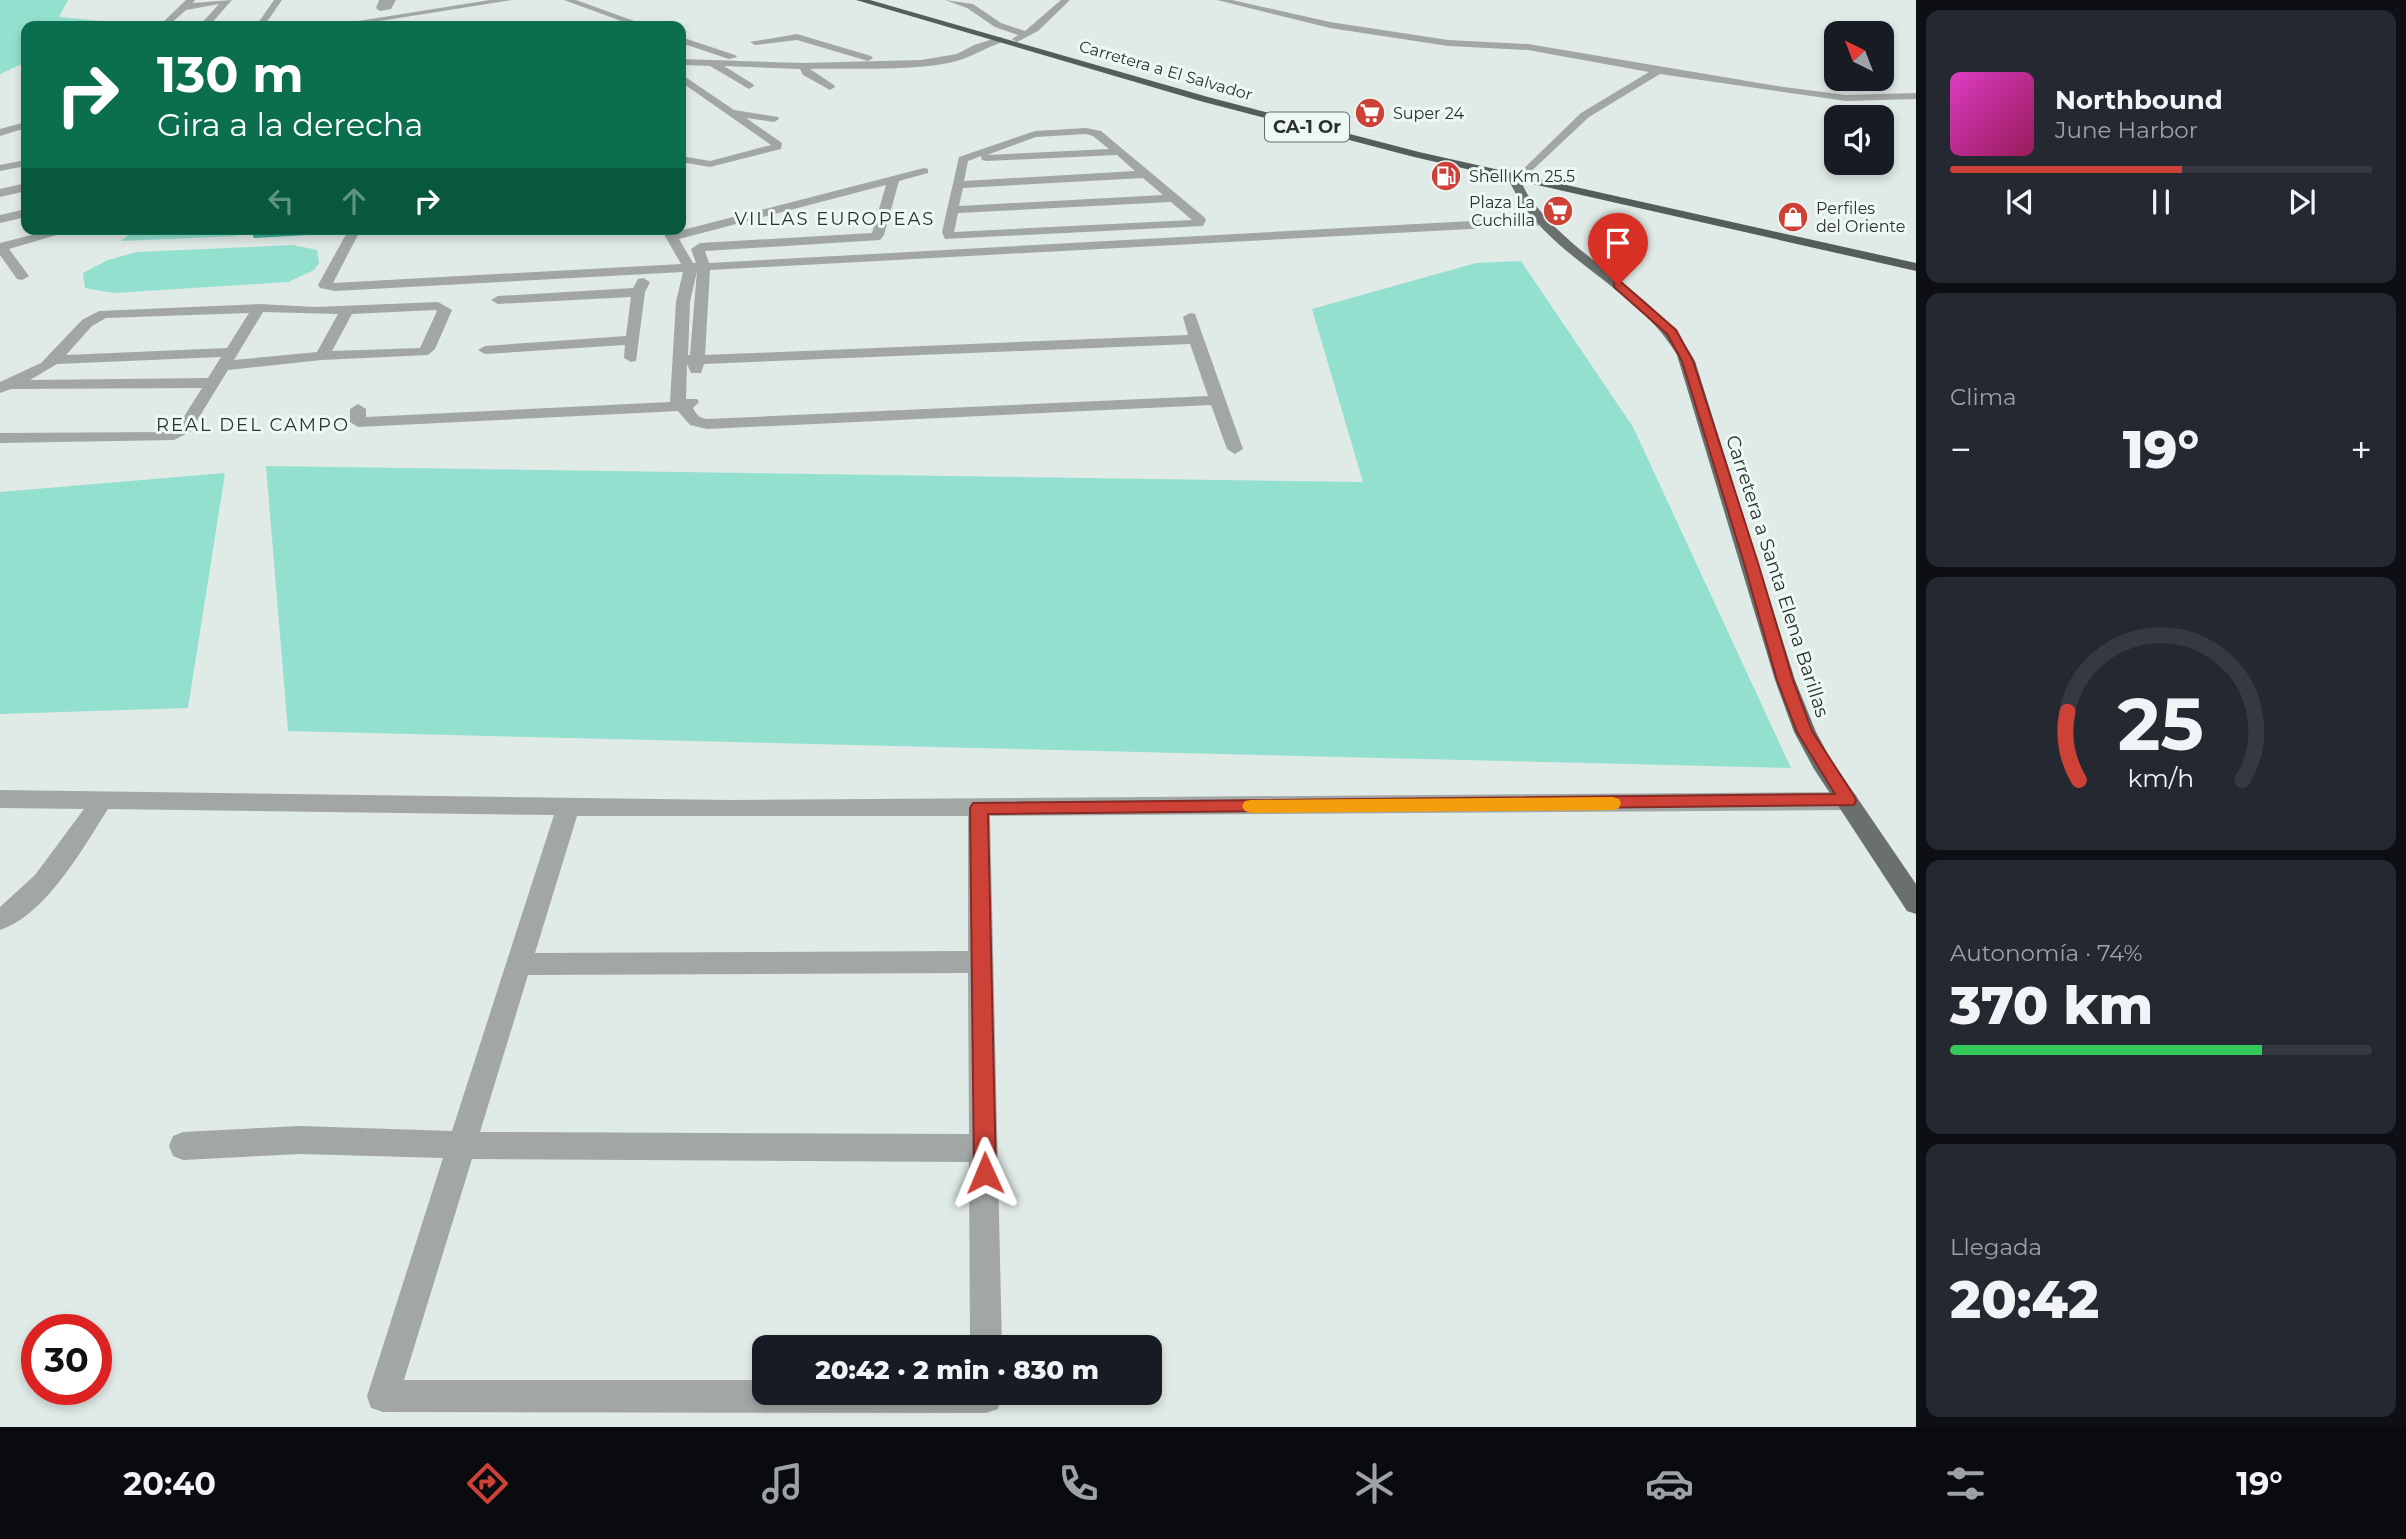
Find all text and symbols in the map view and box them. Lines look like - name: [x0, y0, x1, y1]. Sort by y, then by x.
- north arrow: [1824, 21, 1894, 91]
- map controls: [1824, 21, 1894, 175]
- street label: Carretera a El Salvador: [1077, 37, 1255, 104]
- text: 130 m: [157, 45, 304, 104]
- icon: right: [42, 49, 133, 140]
- text: Northbound: [2055, 84, 2223, 116]
- supermarket icon: Super 24: [1353, 96, 1387, 130]
- place label: Super 24: [1393, 104, 1464, 123]
- text: Gira a la derecha: [157, 105, 423, 144]
- button: sound: [1824, 105, 1894, 175]
- road number: CA-1 Or: [1265, 112, 1349, 142]
- text: June Harbor: [2055, 116, 2198, 144]
- fuel station icon: Shell Km 25.5: [1429, 159, 1463, 193]
- place label: Shell Km 25.5: [1469, 167, 1575, 186]
- icon: left: [262, 182, 300, 220]
- icon: ahead: [335, 182, 373, 220]
- icon: right: [408, 182, 446, 220]
- icon: previous: [2001, 183, 2039, 221]
- icon: pause: [2142, 183, 2180, 221]
- icon: next: [2283, 183, 2321, 221]
- place label: Plaza La Cuchilla: [1469, 193, 1535, 230]
- supermarket icon: Plaza La Cuchilla: [1541, 194, 1575, 228]
- place label: Perfiles del Oriente: [1816, 199, 1905, 236]
- shop icon: Perfiles del Oriente: [1776, 200, 1810, 234]
- district label: VILLAS EUROPEAS: [735, 208, 935, 230]
- pin: [1588, 213, 1648, 285]
- icon: arrive: [1599, 224, 1637, 262]
- text: Clima: [1950, 383, 2017, 411]
- district label: REAL DEL CAMPO: [156, 414, 350, 436]
- text: 19°: [2123, 418, 2199, 481]
- text: −: [1950, 426, 1972, 473]
- text: +: [2350, 426, 2372, 473]
- street label: Carretera a Santa Elena Barillas: [1721, 432, 1834, 720]
- text: 25: [2118, 680, 2204, 768]
- text: km/h: [2128, 762, 2194, 792]
- text: Autonomía · 74%: [1950, 939, 2143, 967]
- text: 370 km: [1950, 974, 2153, 1037]
- position arrow: [948, 1136, 1022, 1210]
- text: Llegada: [1950, 1233, 2042, 1261]
- text: 20:42: [1950, 1268, 2099, 1331]
- speed limit sign: 30: [21, 1314, 112, 1405]
- text: 20:42 · 2 min · 830 m: [815, 1354, 1099, 1386]
- icon: directions: [463, 1459, 512, 1508]
- icon: music: [758, 1459, 807, 1508]
- icon: phone: [1054, 1459, 1103, 1508]
- icon: climate: [1350, 1459, 1399, 1508]
- icon: car: [1645, 1459, 1694, 1508]
- icon: filters: [1941, 1459, 1990, 1508]
- text: 20:40: [123, 1464, 216, 1503]
- text: 19°: [2236, 1464, 2283, 1503]

